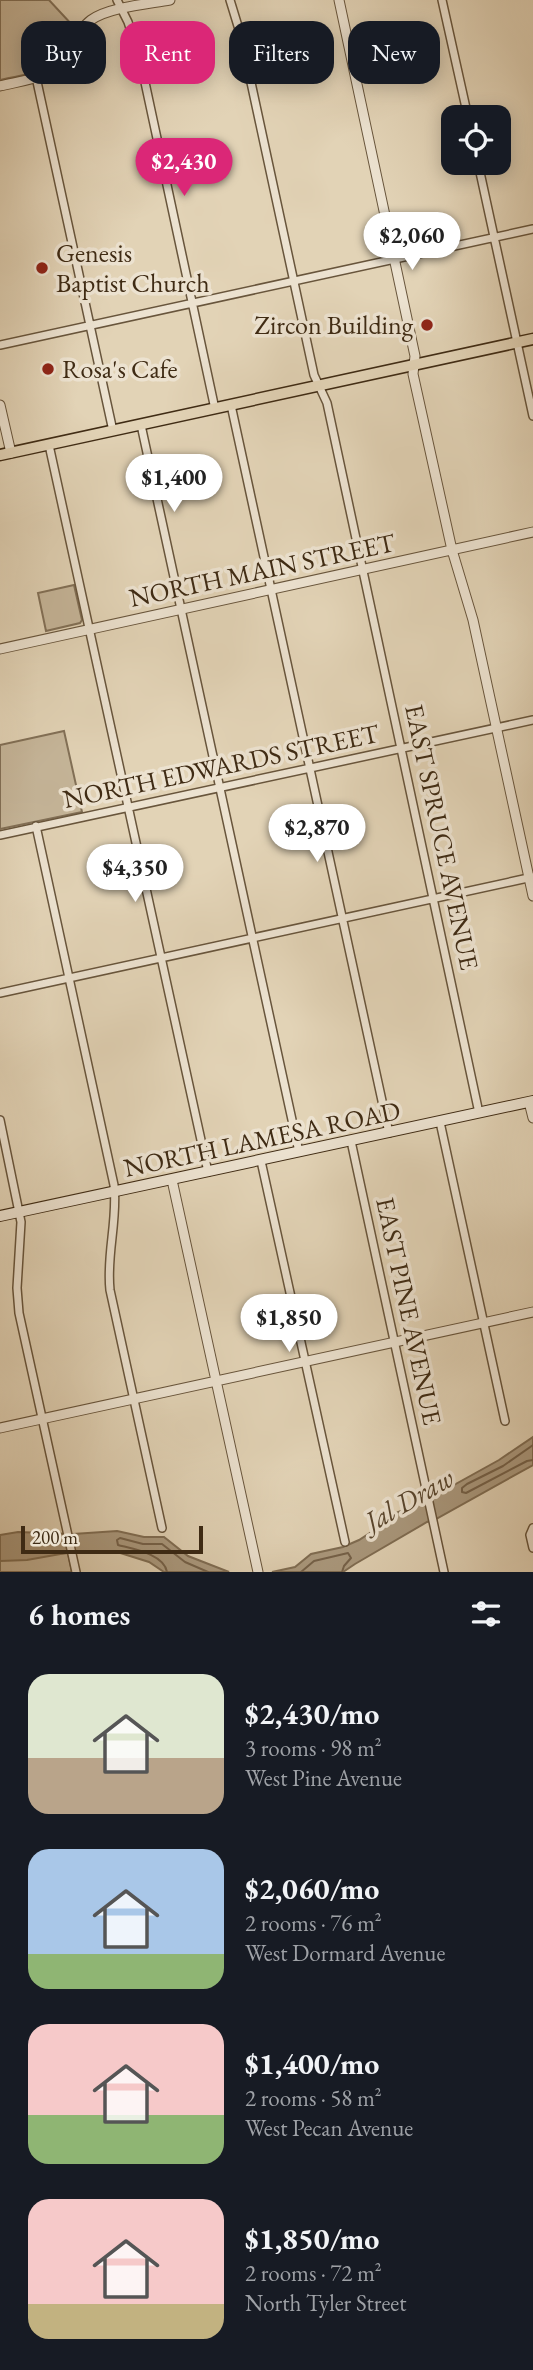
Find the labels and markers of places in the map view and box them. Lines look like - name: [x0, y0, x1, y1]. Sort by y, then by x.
- pin: $2,430: [127, 138, 241, 198]
- pin: $2,060: [355, 212, 469, 272]
- place label: Genesis Baptist Church: [56, 236, 210, 300]
- marker: Genesis Baptist Church: [34, 260, 50, 276]
- place label: Zircon Building: [254, 308, 414, 342]
- marker: Zircon Building: [419, 317, 435, 333]
- place label: Rosa's Cafe: [62, 352, 178, 386]
- marker: Rosa's Cafe: [40, 361, 56, 377]
- pin: $1,400: [117, 454, 231, 514]
- pin: $2,870: [260, 804, 374, 864]
- pin: $4,350: [78, 844, 192, 904]
- pin: $1,850: [232, 1294, 346, 1354]

